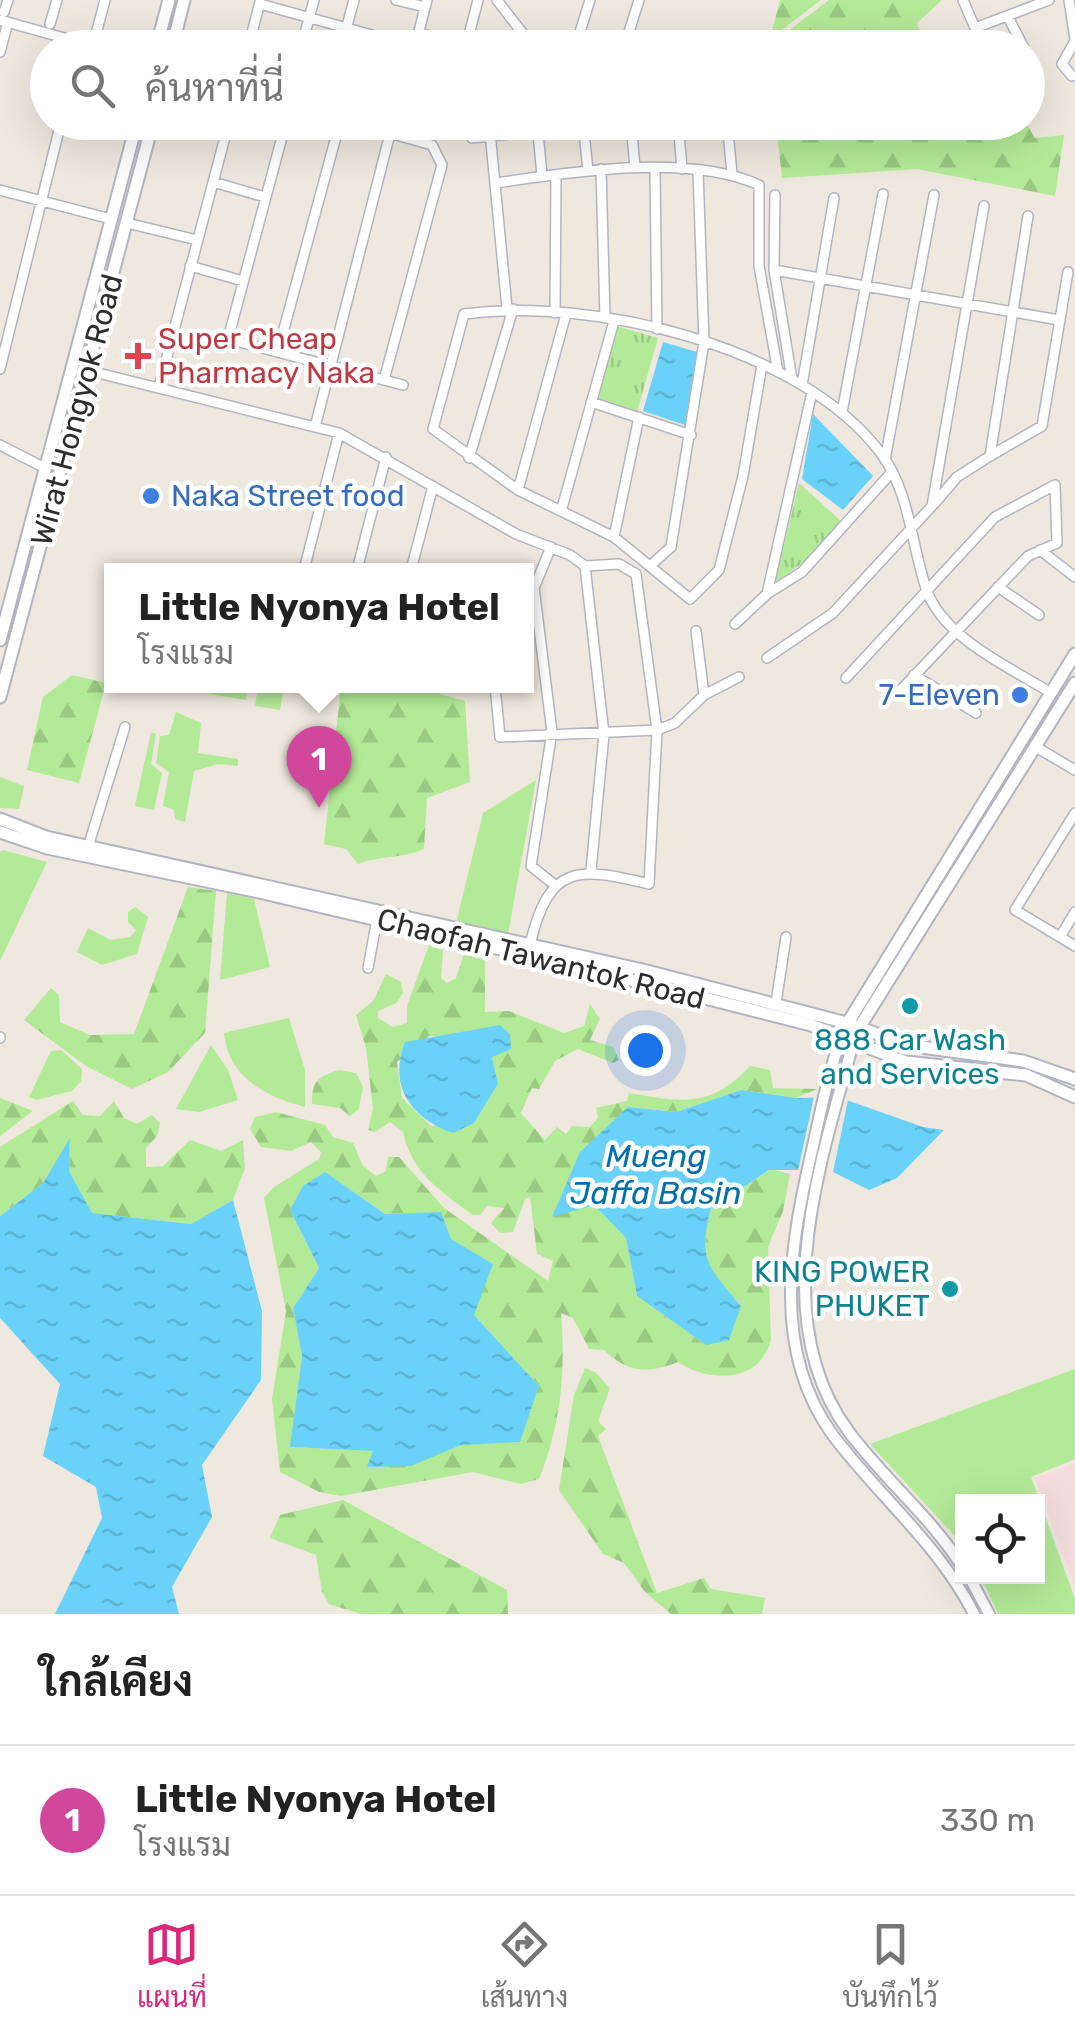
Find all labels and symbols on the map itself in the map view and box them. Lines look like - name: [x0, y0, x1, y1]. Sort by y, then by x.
- street label: Wirat Hongyok Road: [23, 270, 131, 550]
- place label: Super Cheap Pharmacy Naka: [158, 321, 375, 391]
- marker: Super Cheap Pharmacy Naka: [127, 345, 149, 367]
- place label: Naka Street food: [171, 478, 405, 514]
- marker: Naka Street food: [140, 485, 162, 507]
- place label: 7-Eleven: [879, 677, 1000, 713]
- marker: 7-Eleven: [1009, 684, 1031, 706]
- pin: 1: [286, 726, 352, 808]
- street label: Chaofah Tawantok Road: [373, 901, 709, 1017]
- marker: 888 Car Wash and Services: [899, 995, 921, 1017]
- place label: 888 Car Wash and Services: [814, 1022, 1006, 1092]
- your location: [620, 1025, 671, 1076]
- water label: Mueng Jaffa Basin: [570, 1137, 742, 1212]
- place label: KING POWER PHUKET: [754, 1254, 930, 1324]
- marker: KING POWER PHUKET: [939, 1278, 961, 1300]

